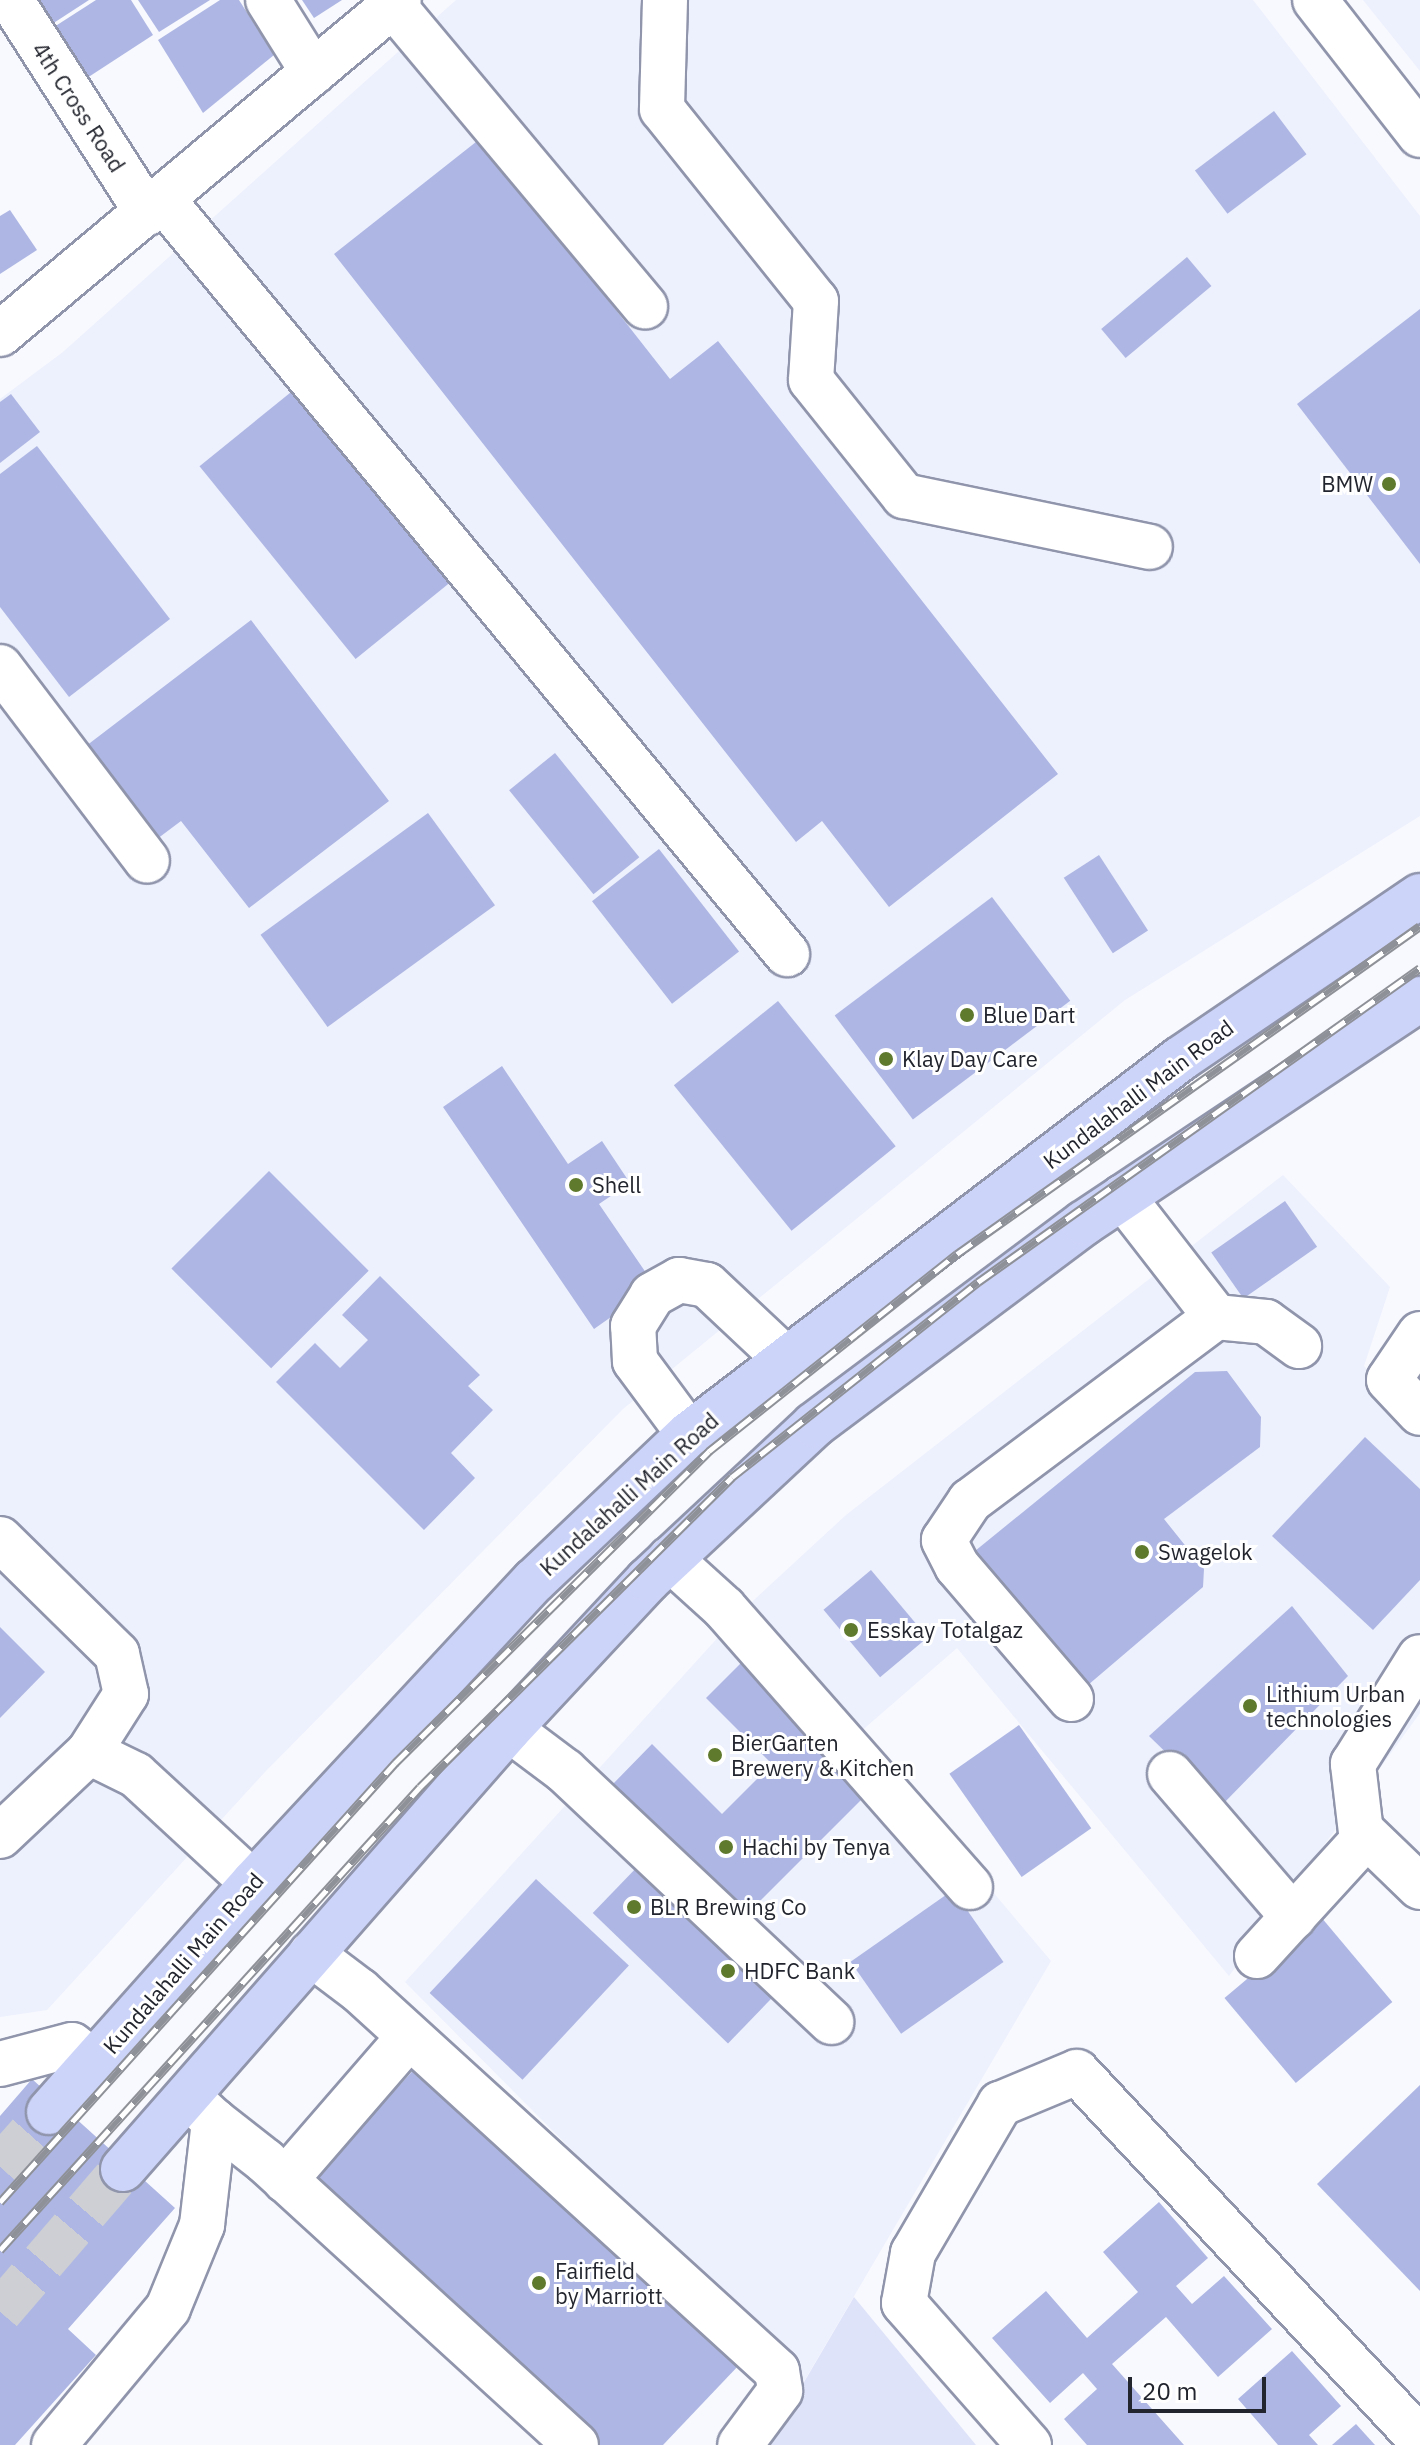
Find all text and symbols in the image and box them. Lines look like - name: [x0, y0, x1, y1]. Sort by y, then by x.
- street label: 4th Cross Road: [27, 37, 131, 177]
- place label: BMW: [1321, 471, 1373, 497]
- marker: BMW: [1380, 475, 1398, 493]
- place label: Blue Dart: [983, 1002, 1076, 1028]
- marker: Blue Dart: [958, 1006, 976, 1024]
- street label: Kundalahalli Main Road: [1038, 1014, 1238, 1174]
- place label: Klay Day Care: [902, 1046, 1038, 1072]
- marker: Klay Day Care: [877, 1050, 895, 1068]
- place label: Shell: [592, 1172, 641, 1198]
- marker: Shell: [567, 1176, 585, 1194]
- street label: Kundalahalli Main Road: [534, 1407, 724, 1581]
- place label: Swagelok: [1158, 1539, 1253, 1565]
- marker: Swagelok: [1133, 1543, 1151, 1561]
- place label: Esskay Totalgaz: [867, 1617, 1023, 1643]
- marker: Esskay Totalgaz: [842, 1621, 860, 1639]
- place label: Lithium Urban technologies: [1266, 1680, 1405, 1732]
- marker: Lithium Urban technologies: [1241, 1697, 1259, 1715]
- place label: BierGarten Brewery & Kitchen: [731, 1729, 914, 1780]
- marker: BierGarten Brewery & Kitchen: [706, 1746, 724, 1764]
- place label: Hachi by Tenya: [742, 1834, 890, 1860]
- marker: Hachi by Tenya: [717, 1838, 735, 1856]
- street label: Kundalahalli Main Road: [97, 1867, 269, 2059]
- place label: BLR Brewing Co: [650, 1894, 807, 1920]
- marker: BLR Brewing Co: [625, 1898, 643, 1916]
- place label: HDFC Bank: [744, 1958, 855, 1984]
- marker: HDFC Bank: [719, 1962, 737, 1980]
- place label: Fairfield by Marriott: [555, 2257, 663, 2308]
- marker: Fairfield by Marriott: [530, 2274, 548, 2292]
- scale bar: [1132, 2361, 1270, 2411]
- text: 20 m: [1142, 2375, 1197, 2407]

